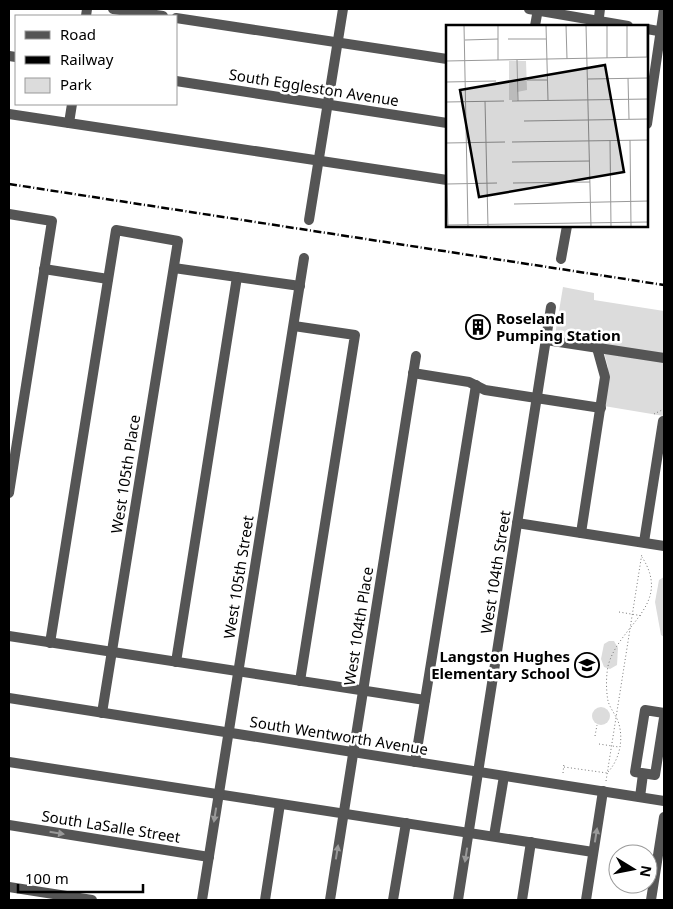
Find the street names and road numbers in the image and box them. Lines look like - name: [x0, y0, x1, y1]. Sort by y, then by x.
- street label: South Eggleston Avenue: [228, 64, 400, 110]
- street label: West 105th Place: [106, 413, 144, 535]
- street label: West 104th Street: [475, 508, 515, 635]
- street label: West 105th Street: [218, 513, 258, 640]
- street label: West 104th Place: [339, 565, 377, 687]
- street label: South Wentworth Avenue: [248, 711, 430, 759]
- street label: South LaSalle Street: [40, 805, 182, 847]

